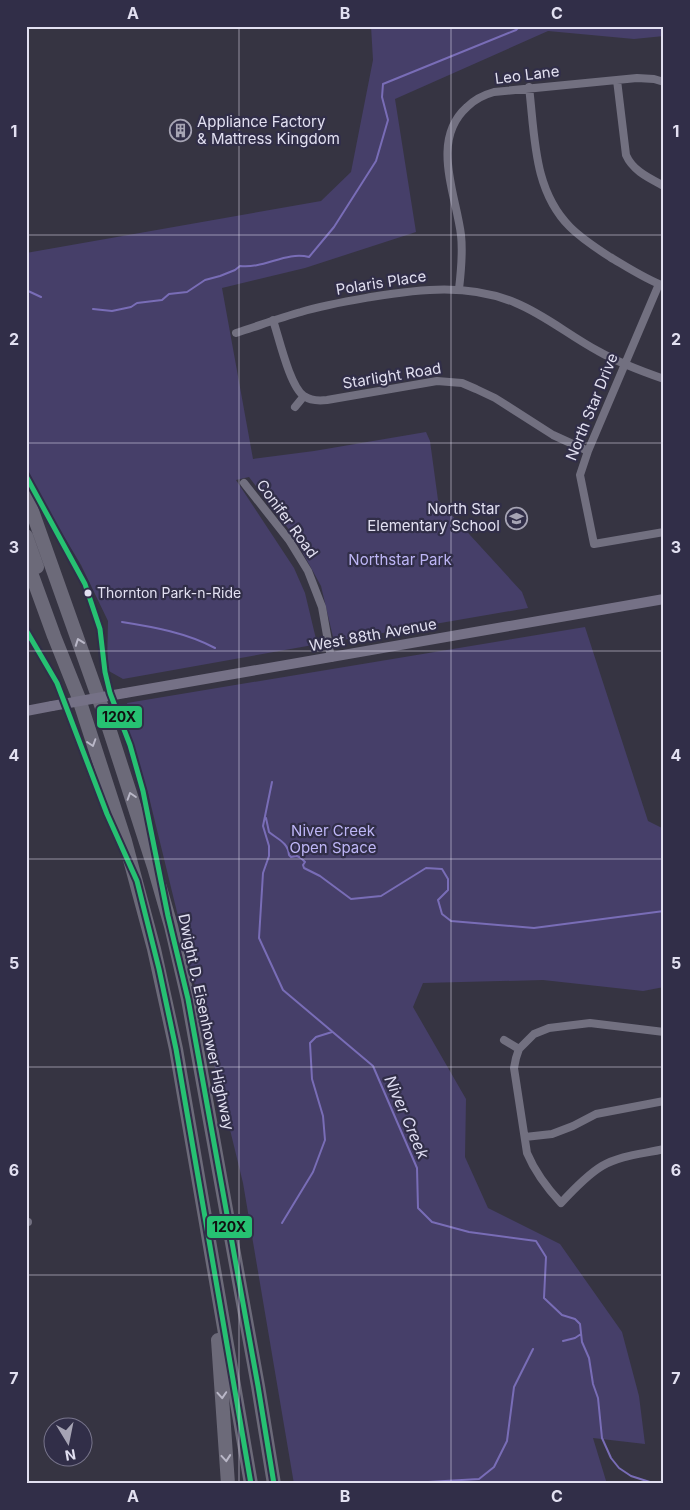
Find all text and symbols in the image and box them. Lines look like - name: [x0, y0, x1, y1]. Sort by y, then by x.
- text: A: [127, 3, 139, 23]
- text: B: [340, 3, 350, 23]
- text: C: [551, 3, 563, 23]
- street label: Leo Lane: [494, 61, 560, 88]
- place label: Appliance Factory & Mattress Kingdom: [197, 112, 340, 148]
- building icon: Appliance Factory & Mattress Kingdom: [169, 119, 193, 143]
- text: 1: [11, 121, 17, 141]
- text: 1: [673, 121, 679, 141]
- street label: Polaris Place: [334, 266, 427, 299]
- text: 2: [9, 329, 19, 349]
- text: 2: [671, 329, 681, 349]
- street label: North Star Drive: [561, 350, 622, 463]
- street label: Starlight Road: [341, 358, 443, 393]
- street label: Conifer Road: [253, 476, 322, 562]
- place label: North Star Elementary School: [367, 499, 500, 535]
- school or university icon: North Star Elementary School: [504, 506, 528, 530]
- text: 3: [9, 537, 19, 557]
- text: 3: [671, 537, 681, 557]
- park label: Northstar Park: [348, 550, 452, 569]
- place label: Thornton Park-n-Ride: [97, 584, 241, 601]
- marker: Thornton Park-n-Ride: [83, 588, 93, 598]
- street label: West 88th Avenue: [308, 614, 438, 655]
- one-way arrow: [75, 638, 85, 646]
- line badge: 120X: [96, 705, 143, 729]
- text: 120X: [102, 708, 136, 725]
- one-way arrow: [87, 738, 97, 746]
- text: 4: [9, 745, 20, 765]
- text: 4: [671, 745, 682, 765]
- one-way arrow: [127, 792, 137, 800]
- park label: Niver Creek Open Space: [289, 821, 377, 857]
- street label: Dwight D. Eisenhower Highway: [174, 912, 239, 1132]
- text: 5: [9, 953, 19, 973]
- text: 5: [671, 953, 681, 973]
- water label: Niver Creek: [380, 1072, 434, 1162]
- text: 6: [9, 1160, 19, 1180]
- text: 6: [671, 1160, 681, 1180]
- line badge: 120X: [206, 1215, 253, 1239]
- text: 120X: [212, 1218, 246, 1235]
- text: 7: [9, 1368, 19, 1388]
- text: 7: [671, 1368, 681, 1388]
- one-way arrow: [216, 1392, 227, 1400]
- north arrow: [42, 1418, 92, 1468]
- text: N: [64, 1446, 77, 1465]
- one-way arrow: [220, 1455, 231, 1463]
- text: A: [127, 1486, 139, 1506]
- text: B: [340, 1486, 350, 1506]
- text: C: [551, 1486, 563, 1506]

